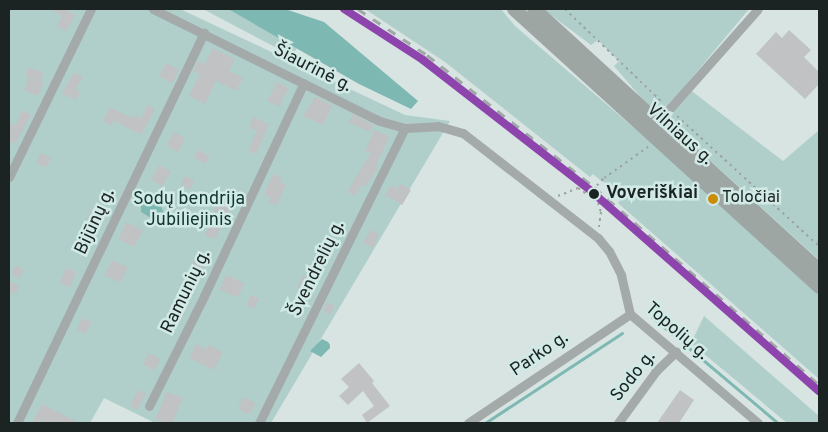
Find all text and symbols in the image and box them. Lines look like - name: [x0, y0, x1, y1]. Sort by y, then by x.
- street label: Šiaurinė g.: [269, 40, 355, 98]
- street label: Vilniaus g.: [641, 99, 717, 171]
- place label: Voveriškiai: [606, 183, 698, 205]
- marker: Voveriškiai: [585, 185, 603, 203]
- street label: Bijūnų g.: [71, 186, 121, 258]
- place label: Toločiai: [722, 189, 780, 209]
- park label: Sodų bendrija Jubiliejinis: [133, 190, 245, 232]
- marker: Toločiai: [708, 194, 718, 204]
- street label: Švendrelių g.: [286, 218, 350, 320]
- street label: Ramunių g.: [158, 247, 216, 337]
- street label: Topolių g.: [640, 299, 712, 365]
- street label: Parko g.: [507, 328, 573, 382]
- street label: Sodo g.: [607, 347, 661, 407]

